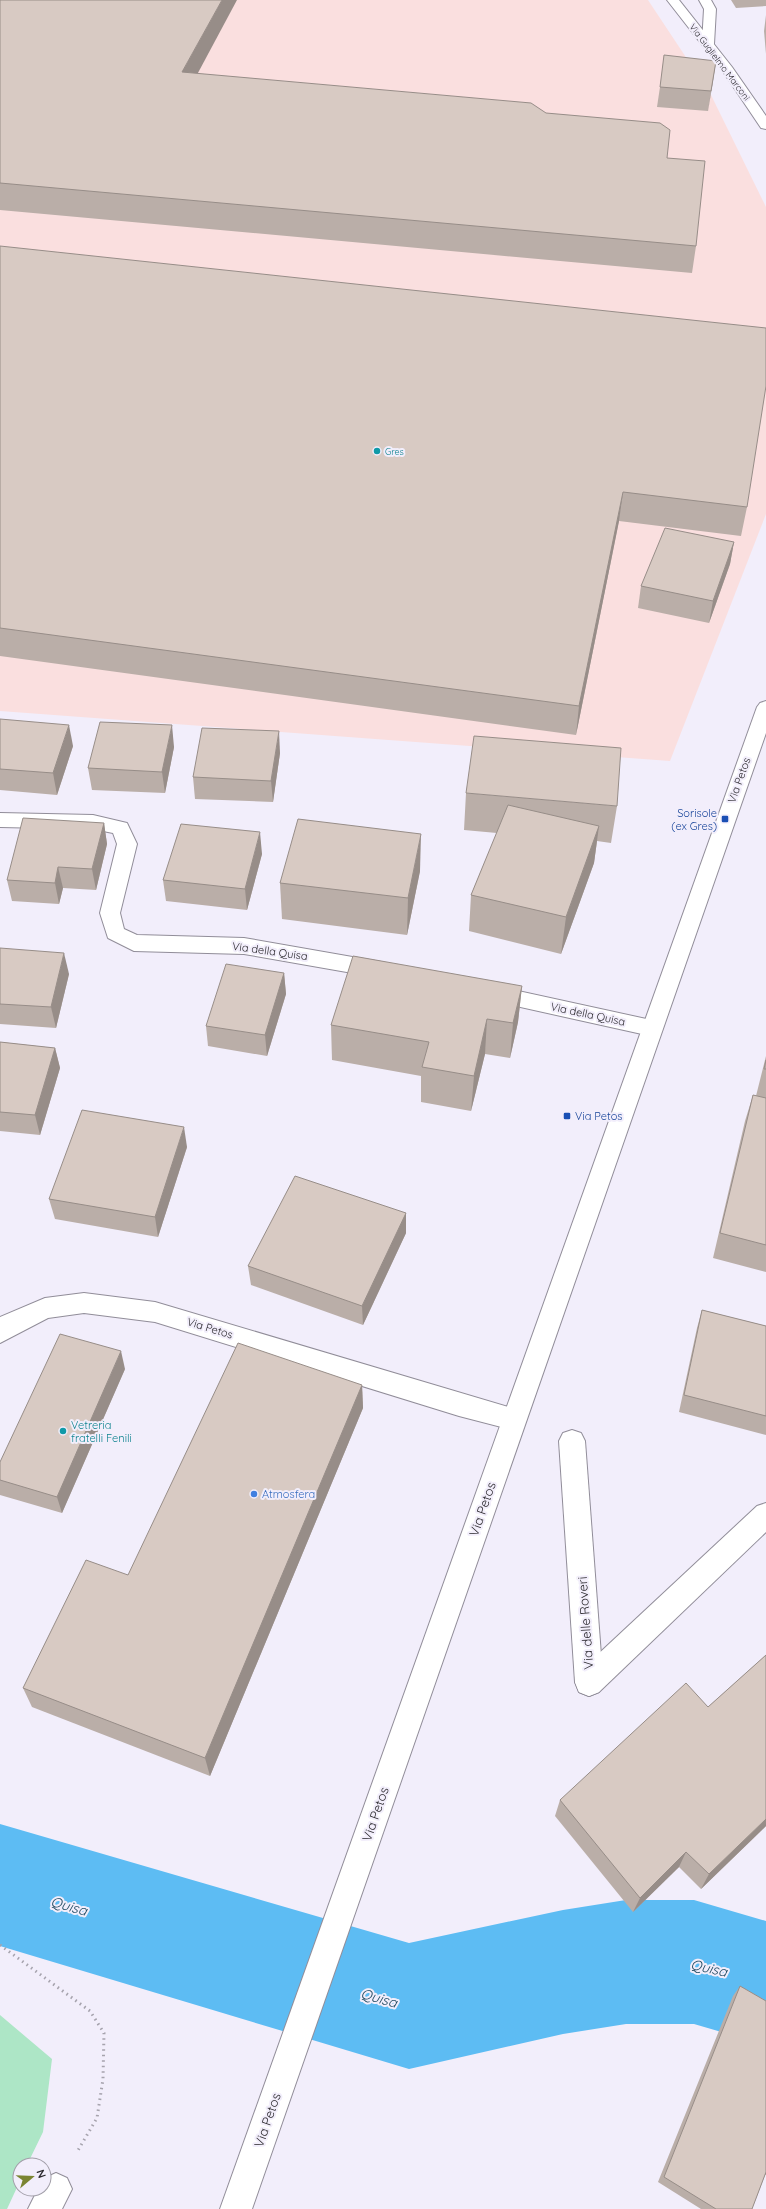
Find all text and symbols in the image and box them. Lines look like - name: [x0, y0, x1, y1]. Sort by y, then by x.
- street label: Via Guglielmo Marconi: [688, 21, 753, 103]
- marker: Gres: [372, 446, 382, 456]
- place label: Gres: [385, 446, 404, 457]
- street label: Via Petos: [724, 755, 754, 805]
- place label: Sorisole (ex Gres): [671, 806, 717, 833]
- marker: Sorisole (ex Gres): [720, 814, 730, 824]
- street label: Via della Quisa: [231, 939, 309, 963]
- street label: Via della Quisa: [549, 999, 627, 1029]
- place label: Via Petos: [575, 1109, 622, 1123]
- marker: Via Petos: [562, 1111, 572, 1121]
- street label: Via Petos: [185, 1314, 235, 1342]
- place label: Vetreria fratelli Fenili: [71, 1418, 132, 1445]
- marker: Vetreria fratelli Fenili: [58, 1426, 68, 1436]
- street label: Via Petos: [465, 1480, 499, 1538]
- place label: Atmosfera: [262, 1487, 315, 1501]
- marker: Atmosfera: [249, 1489, 259, 1499]
- street label: Via delle Roveri: [574, 1576, 596, 1670]
- street label: Via Petos: [358, 1785, 392, 1843]
- water label: Quisa: [49, 1892, 91, 1920]
- water label: Quisa: [689, 1955, 731, 1981]
- water label: Quisa: [359, 1984, 401, 2012]
- street label: Via Petos: [250, 2091, 284, 2149]
- north arrow: [12, 2157, 52, 2197]
- text: N: [34, 2168, 49, 2180]

